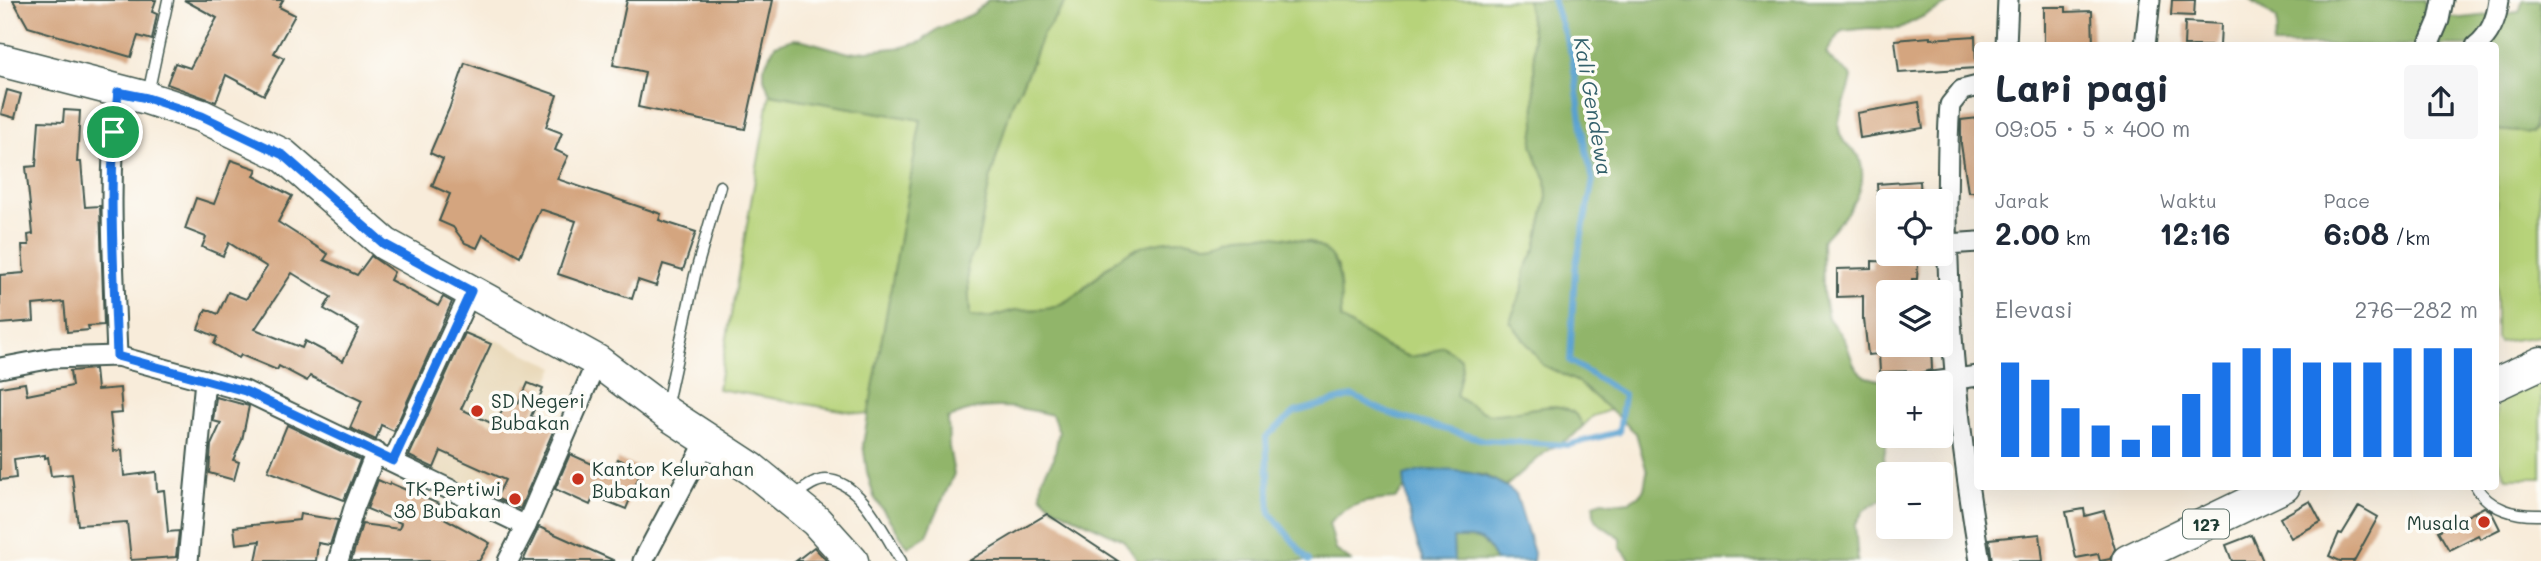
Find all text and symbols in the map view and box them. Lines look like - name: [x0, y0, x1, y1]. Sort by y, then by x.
- water label: Kali Gendewa: [1569, 35, 1619, 177]
- text: Lari pagi: [1995, 62, 2169, 112]
- button: share: [2404, 65, 2478, 139]
- pin: [83, 102, 143, 162]
- icon: arrive: [94, 113, 132, 151]
- text: 09:05 · 5 × 400 m: [1995, 113, 2190, 143]
- text: Jarak: [1995, 188, 2049, 213]
- text: Waktu: [2159, 188, 2217, 213]
- text: Pace: [2324, 188, 2370, 213]
- map controls: [1876, 189, 1953, 539]
- button: locate: [1876, 189, 1953, 266]
- text: 2.00: [1995, 213, 2060, 253]
- text: 12:16: [2159, 213, 2230, 253]
- text: 6:08: [2324, 213, 2389, 253]
- text: km: [2060, 225, 2091, 250]
- text: /km: [2389, 225, 2431, 250]
- button: layers: [1876, 280, 1953, 357]
- text: Elevasi: [1995, 294, 2073, 324]
- text: 276–282 m: [2354, 294, 2478, 324]
- button: +: [1876, 371, 1953, 448]
- place label: SD Negeri Bubakan: [491, 388, 585, 435]
- marker: SD Negeri Bubakan: [469, 403, 485, 419]
- place label: Kantor Kelurahan Bubakan: [592, 456, 754, 503]
- button: −: [1876, 462, 1953, 539]
- marker: Kantor Kelurahan Bubakan: [570, 471, 586, 487]
- place label: TK Pertiwi 38 Bubakan: [394, 476, 501, 523]
- marker: TK Pertiwi 38 Bubakan: [507, 491, 523, 507]
- road number: 127: [2183, 510, 2229, 538]
- place label: Musala: [2407, 510, 2470, 535]
- marker: Musala: [2476, 514, 2492, 530]

